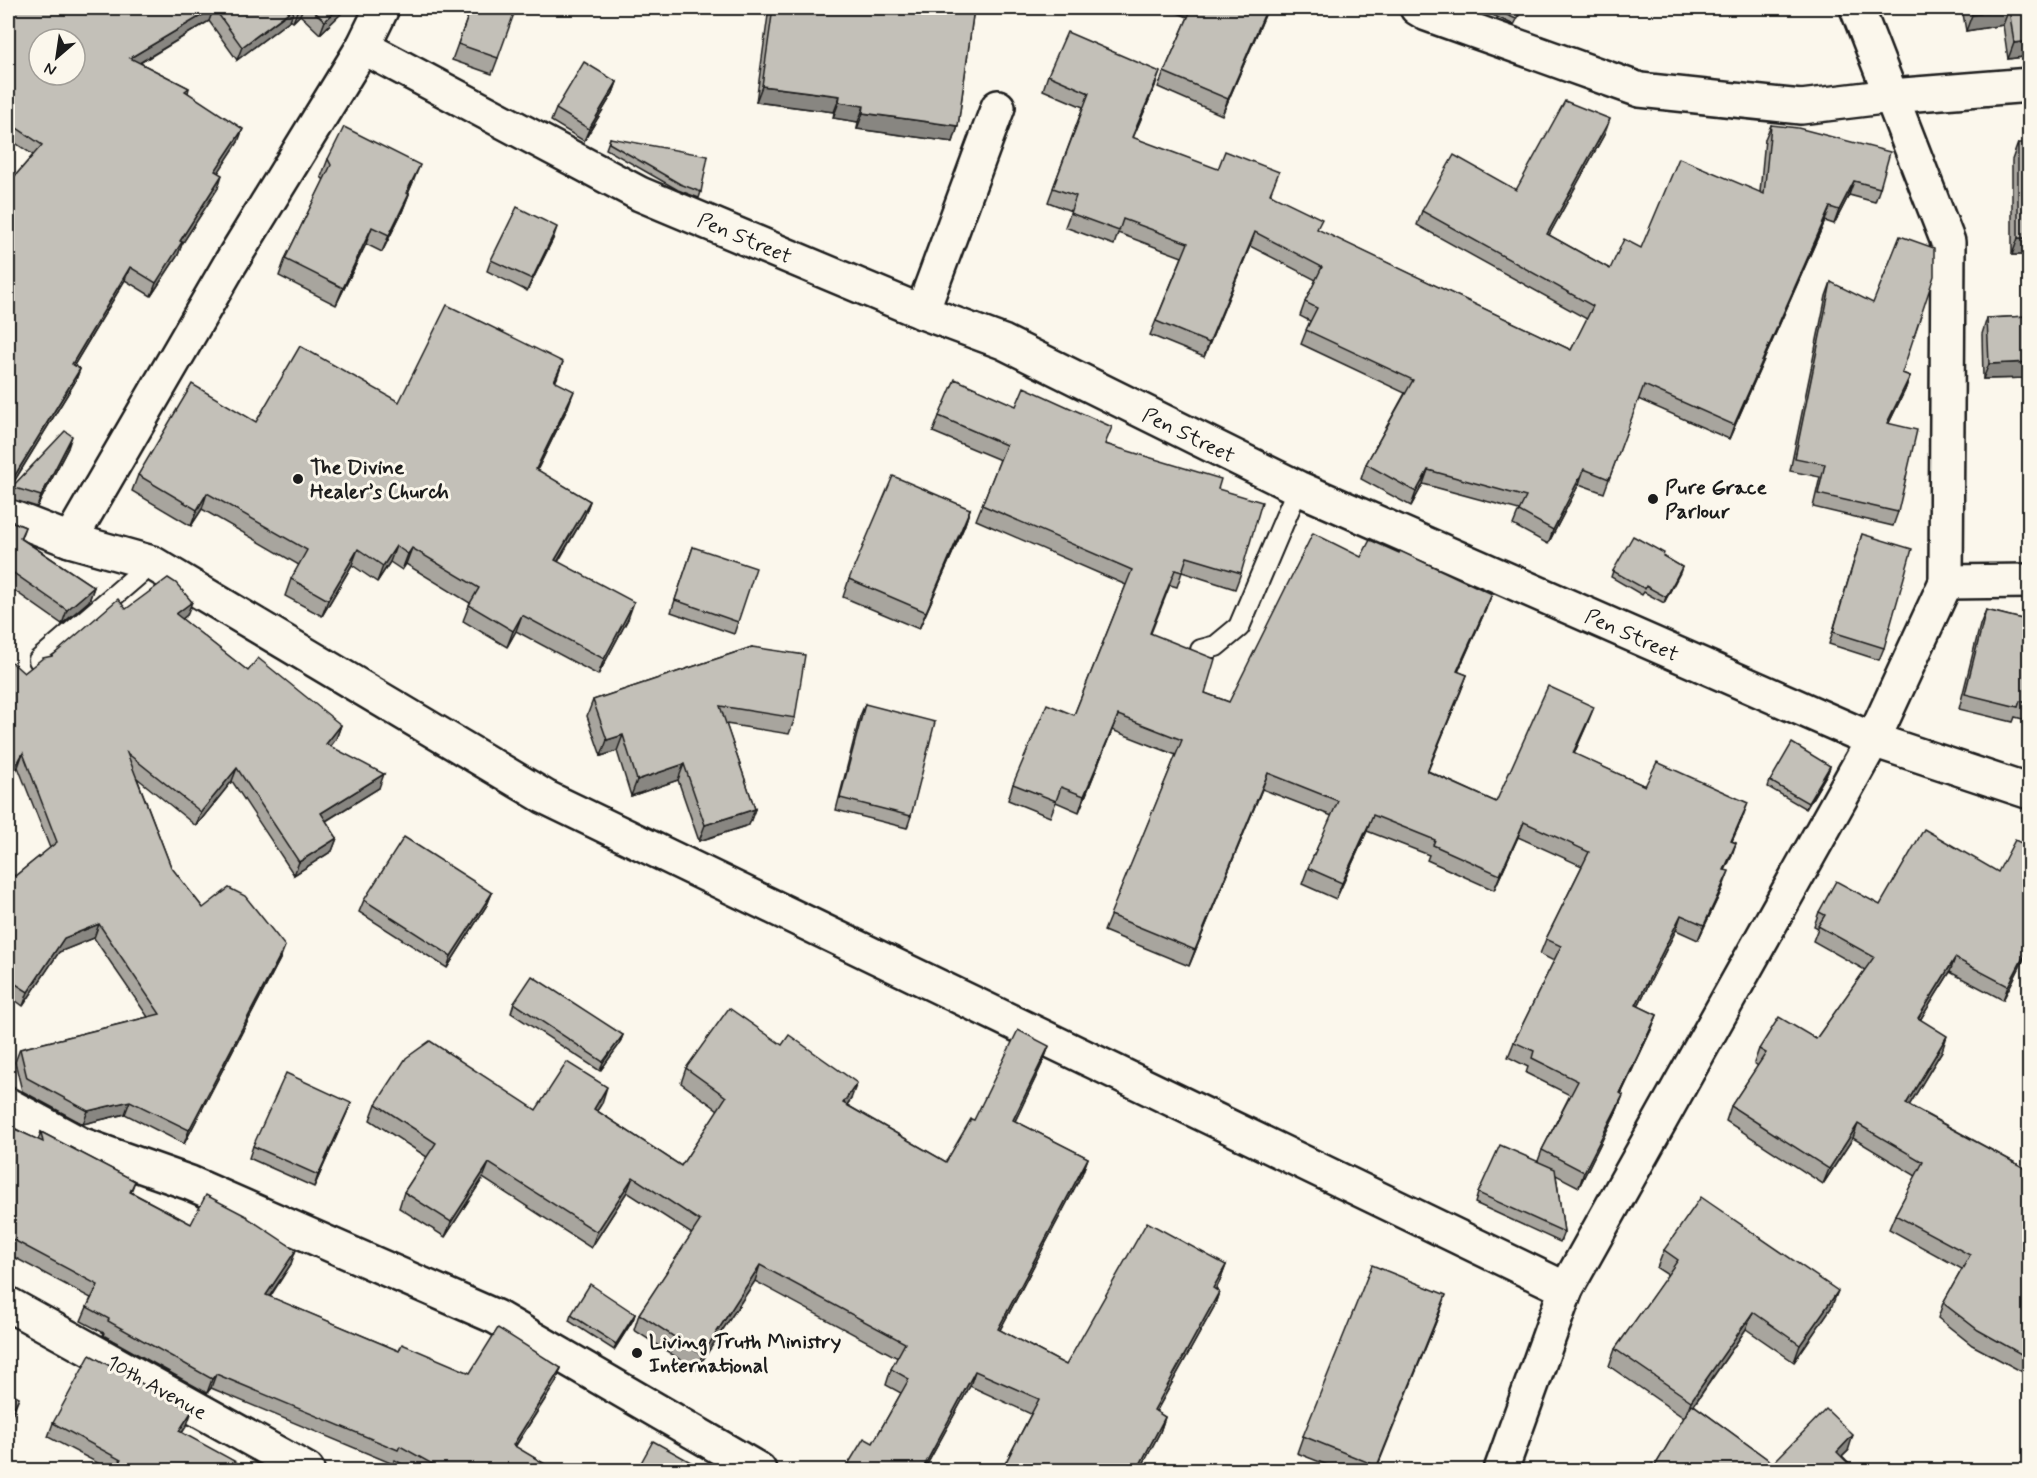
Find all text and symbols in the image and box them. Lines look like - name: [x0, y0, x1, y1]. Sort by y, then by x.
- north arrow: [27, 27, 87, 87]
- text: N: [41, 57, 60, 81]
- street label: Pen Street: [693, 207, 796, 271]
- street label: Pen Street: [1138, 401, 1240, 470]
- place label: The Divine Healer’s Church: [310, 454, 449, 506]
- marker: The Divine Healer’s Church: [291, 472, 305, 486]
- place label: Pure Grace Parlour: [1665, 474, 1767, 526]
- marker: Pure Grace Parlour: [1646, 492, 1660, 506]
- street label: Pen Street: [1580, 603, 1683, 669]
- place label: Living Truth Ministry International: [649, 1328, 841, 1380]
- marker: Living Truth Ministry International: [630, 1346, 644, 1360]
- street label: 10th Avenue: [101, 1349, 212, 1427]

